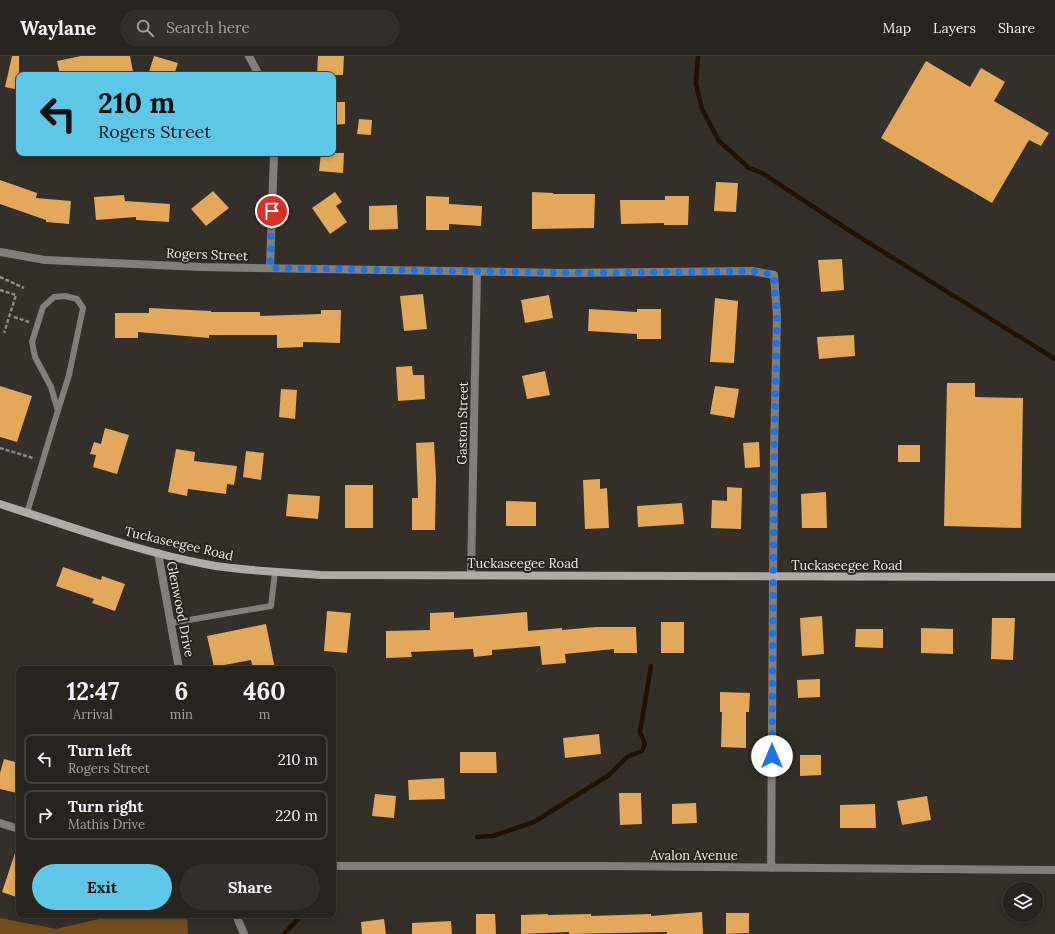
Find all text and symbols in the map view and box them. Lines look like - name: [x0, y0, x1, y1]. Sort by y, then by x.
- search box: [120, 10, 400, 46]
- text: Waylane: [20, 16, 96, 40]
- icon: search: [134, 17, 156, 39]
- text: Search here: [166, 18, 250, 37]
- text: Map: [883, 19, 911, 37]
- text: Layers: [933, 19, 976, 37]
- text: Share: [998, 19, 1035, 37]
- text: 210 m: [98, 85, 175, 121]
- icon: left: [32, 88, 84, 140]
- text: Rogers Street: [98, 120, 211, 143]
- pin: [255, 194, 289, 228]
- icon: arrive: [261, 200, 283, 222]
- street label: Rogers Street: [166, 245, 248, 264]
- street label: Gaston Street: [453, 381, 472, 465]
- street label: Tuckaseegee Road: [123, 523, 235, 564]
- street label: Tuckaseegee Road: [467, 555, 579, 572]
- street label: Tuckaseegee Road: [791, 557, 903, 574]
- street label: Glenwood Drive: [163, 560, 198, 658]
- text: 12:47: [66, 676, 119, 707]
- text: 6: [174, 676, 188, 707]
- text: 460: [243, 676, 286, 707]
- text: Arrival: [73, 706, 113, 723]
- text: min: [170, 706, 193, 723]
- text: m: [259, 706, 270, 723]
- position arrow: [751, 735, 793, 777]
- text: Turn left: [68, 741, 132, 760]
- icon: left: [34, 748, 56, 770]
- text: 210 m: [278, 750, 318, 769]
- text: Rogers Street: [68, 760, 150, 777]
- text: Turn right: [68, 797, 144, 816]
- icon: right: [34, 804, 56, 826]
- text: 220 m: [275, 806, 318, 825]
- text: Mathis Drive: [68, 816, 145, 833]
- street label: Avalon Avenue: [649, 847, 738, 864]
- button: Exit: [32, 864, 172, 910]
- button: Share: [180, 864, 320, 910]
- map controls: [1003, 882, 1043, 922]
- button: layers: [1003, 882, 1043, 922]

